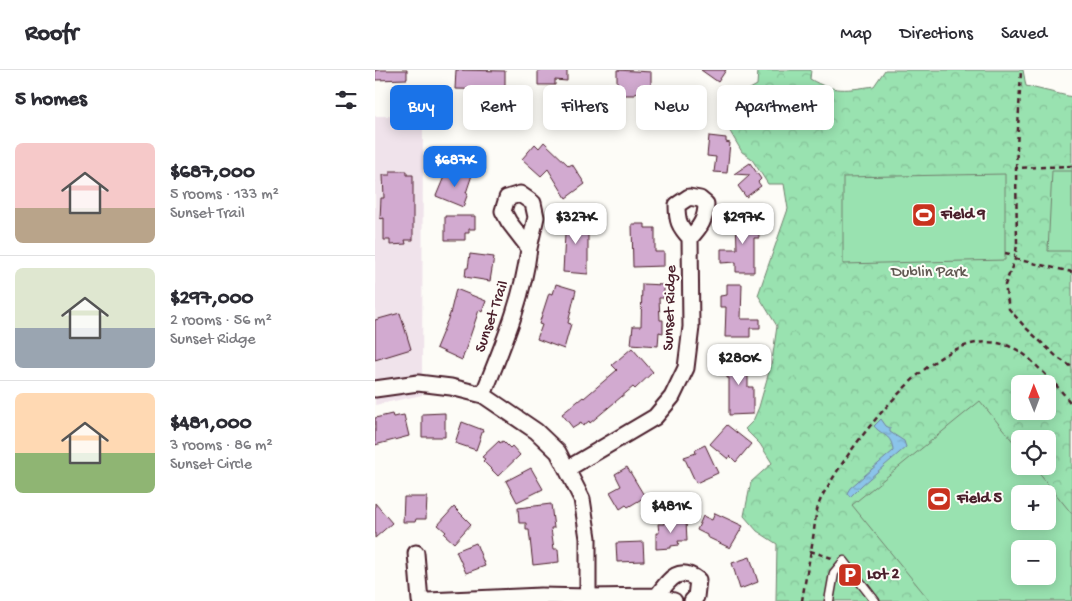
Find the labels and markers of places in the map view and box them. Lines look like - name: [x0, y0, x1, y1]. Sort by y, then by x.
- pin: $687K: [420, 146, 490, 188]
- pin: $327K: [541, 202, 611, 245]
- pin: $297K: [708, 202, 778, 245]
- sports icon: Field 9: [911, 202, 937, 228]
- place label: Field 9: [940, 206, 986, 225]
- pin: $280K: [704, 344, 774, 386]
- sports icon: Field 5: [926, 486, 952, 512]
- place label: Field 5: [956, 490, 1003, 509]
- pin: $481K: [636, 492, 706, 534]
- parking icon: Lot 2: [837, 562, 863, 588]
- place label: Lot 2: [867, 566, 899, 585]

